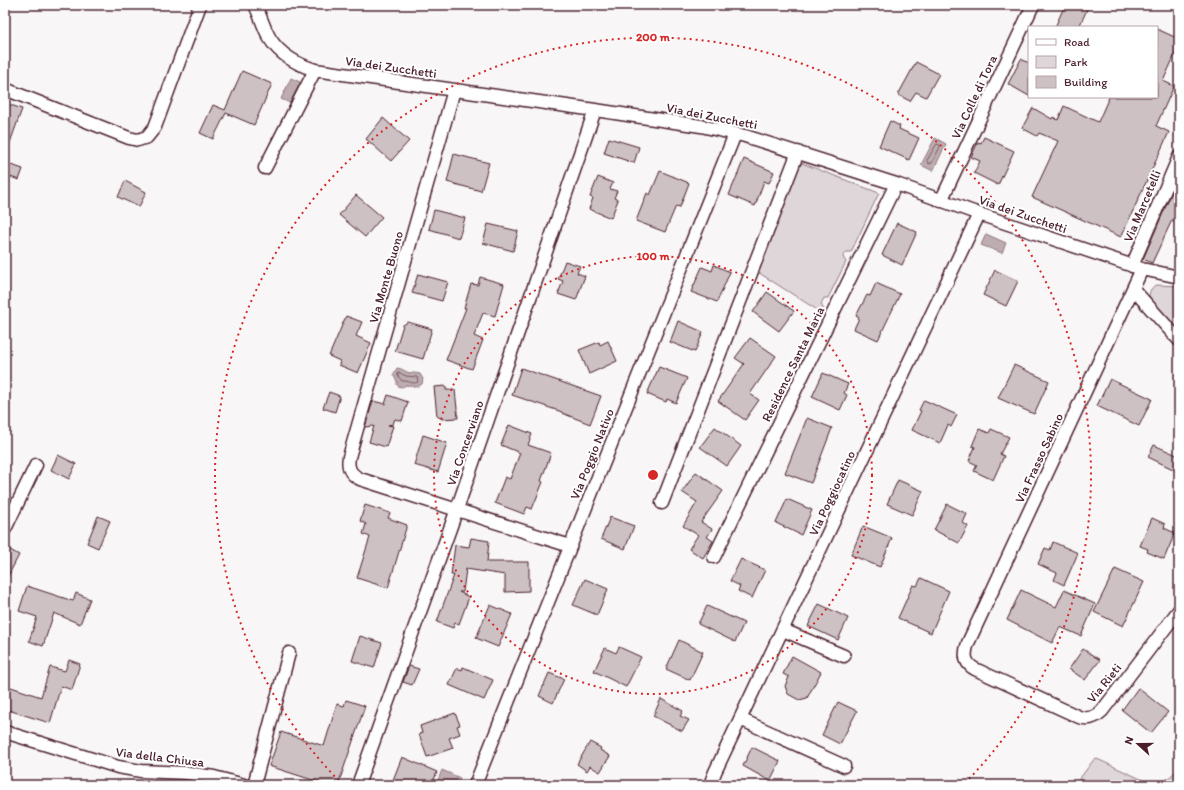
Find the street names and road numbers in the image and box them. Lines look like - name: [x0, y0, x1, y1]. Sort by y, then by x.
- street label: Via Colle di Tora: [948, 52, 1000, 141]
- street label: Via dei Zucchetti: [344, 53, 438, 81]
- street label: Via dei Zucchetti: [665, 100, 759, 132]
- street label: Via Marcetelli: [1120, 168, 1164, 244]
- street label: Via dei Zucchetti: [977, 192, 1069, 236]
- street label: Via Monte Buono: [366, 229, 406, 325]
- street label: Residence Santa Maria: [759, 304, 828, 424]
- street label: Via Concerviano: [443, 398, 487, 488]
- street label: Via Poggio Nativo: [567, 406, 617, 502]
- street label: Via Frasso Sabino: [1012, 410, 1067, 505]
- street label: Via Poggiocatino: [806, 448, 858, 538]
- street label: Via Rieti: [1084, 660, 1124, 706]
- street label: Via della Chiusa: [115, 744, 205, 770]

